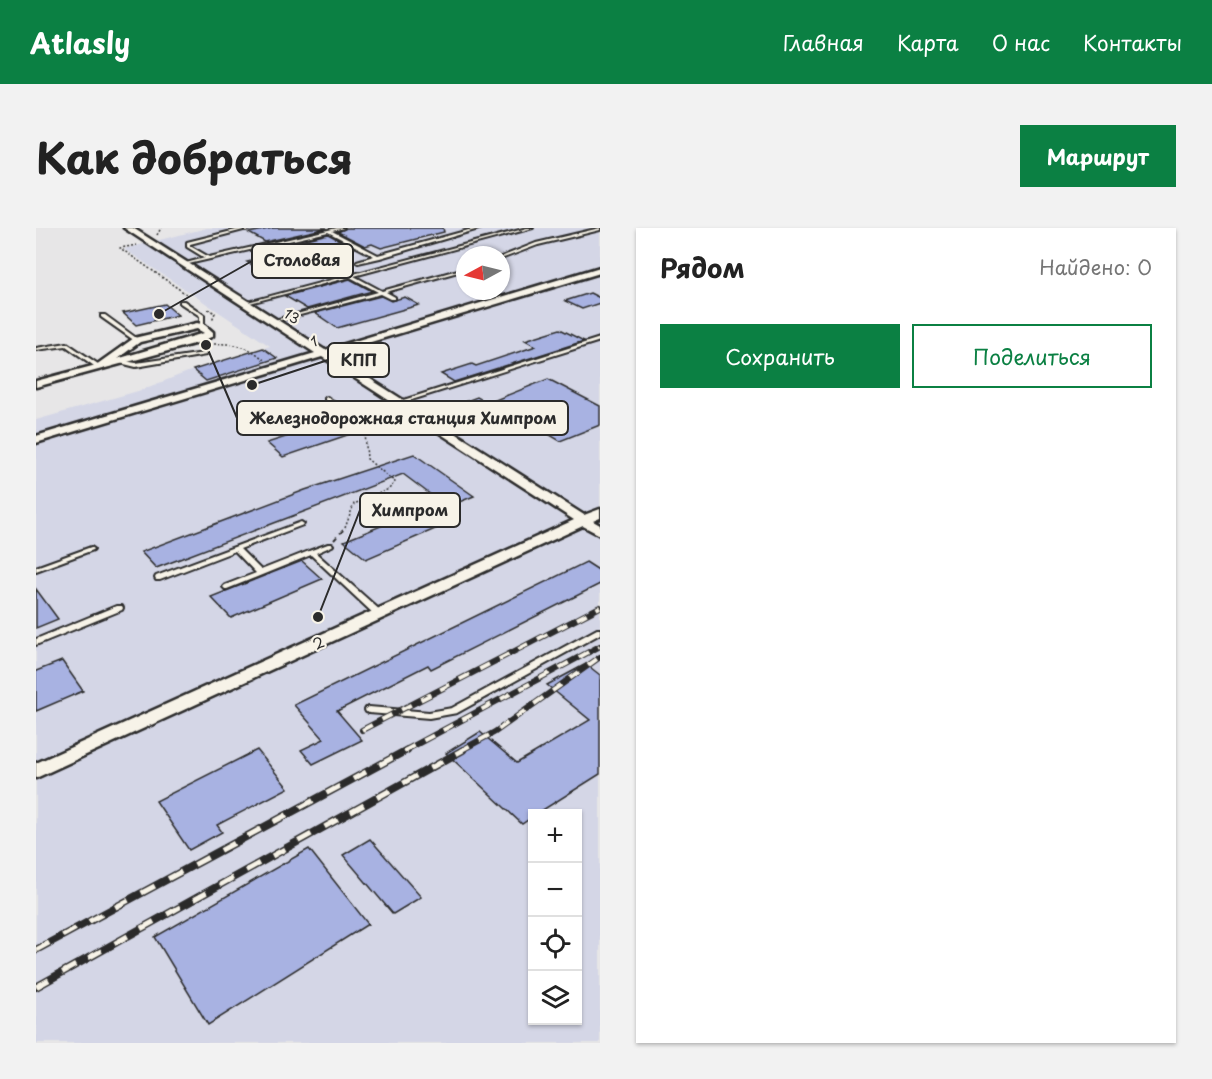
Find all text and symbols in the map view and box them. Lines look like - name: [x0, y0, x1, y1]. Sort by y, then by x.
- text: Atlasly: [30, 21, 130, 64]
- text: Главная: [783, 26, 864, 58]
- text: Карта: [897, 26, 959, 58]
- text: О нас: [992, 26, 1050, 58]
- text: Контакты: [1083, 26, 1182, 58]
- text: Как добраться: [36, 125, 353, 188]
- button: Маршрут: [1020, 125, 1176, 187]
- callout: Столовая: [252, 244, 353, 278]
- north arrow: [456, 246, 510, 300]
- text: Столовая: [263, 247, 341, 271]
- text: Рядом: [660, 248, 745, 287]
- text: Найдено: 0: [1039, 252, 1152, 282]
- street label: 13: [280, 303, 304, 329]
- button: Сохранить: [660, 324, 900, 388]
- button: Поделиться: [912, 324, 1152, 388]
- street label: 1: [308, 330, 320, 352]
- callout: КПП: [328, 343, 389, 377]
- text: КПП: [341, 347, 377, 371]
- callout: Железнодорожная станция Химпром: [237, 401, 568, 435]
- text: Железнодорожная станция Химпром: [249, 405, 557, 429]
- callout: Химпром: [360, 493, 460, 527]
- text: Химпром: [372, 497, 448, 521]
- street label: 2: [308, 629, 328, 655]
- map controls: [528, 809, 582, 1025]
- button: +: [528, 809, 582, 863]
- button: −: [528, 863, 582, 917]
- button: locate: [528, 917, 582, 971]
- button: layers: [528, 971, 582, 1025]

